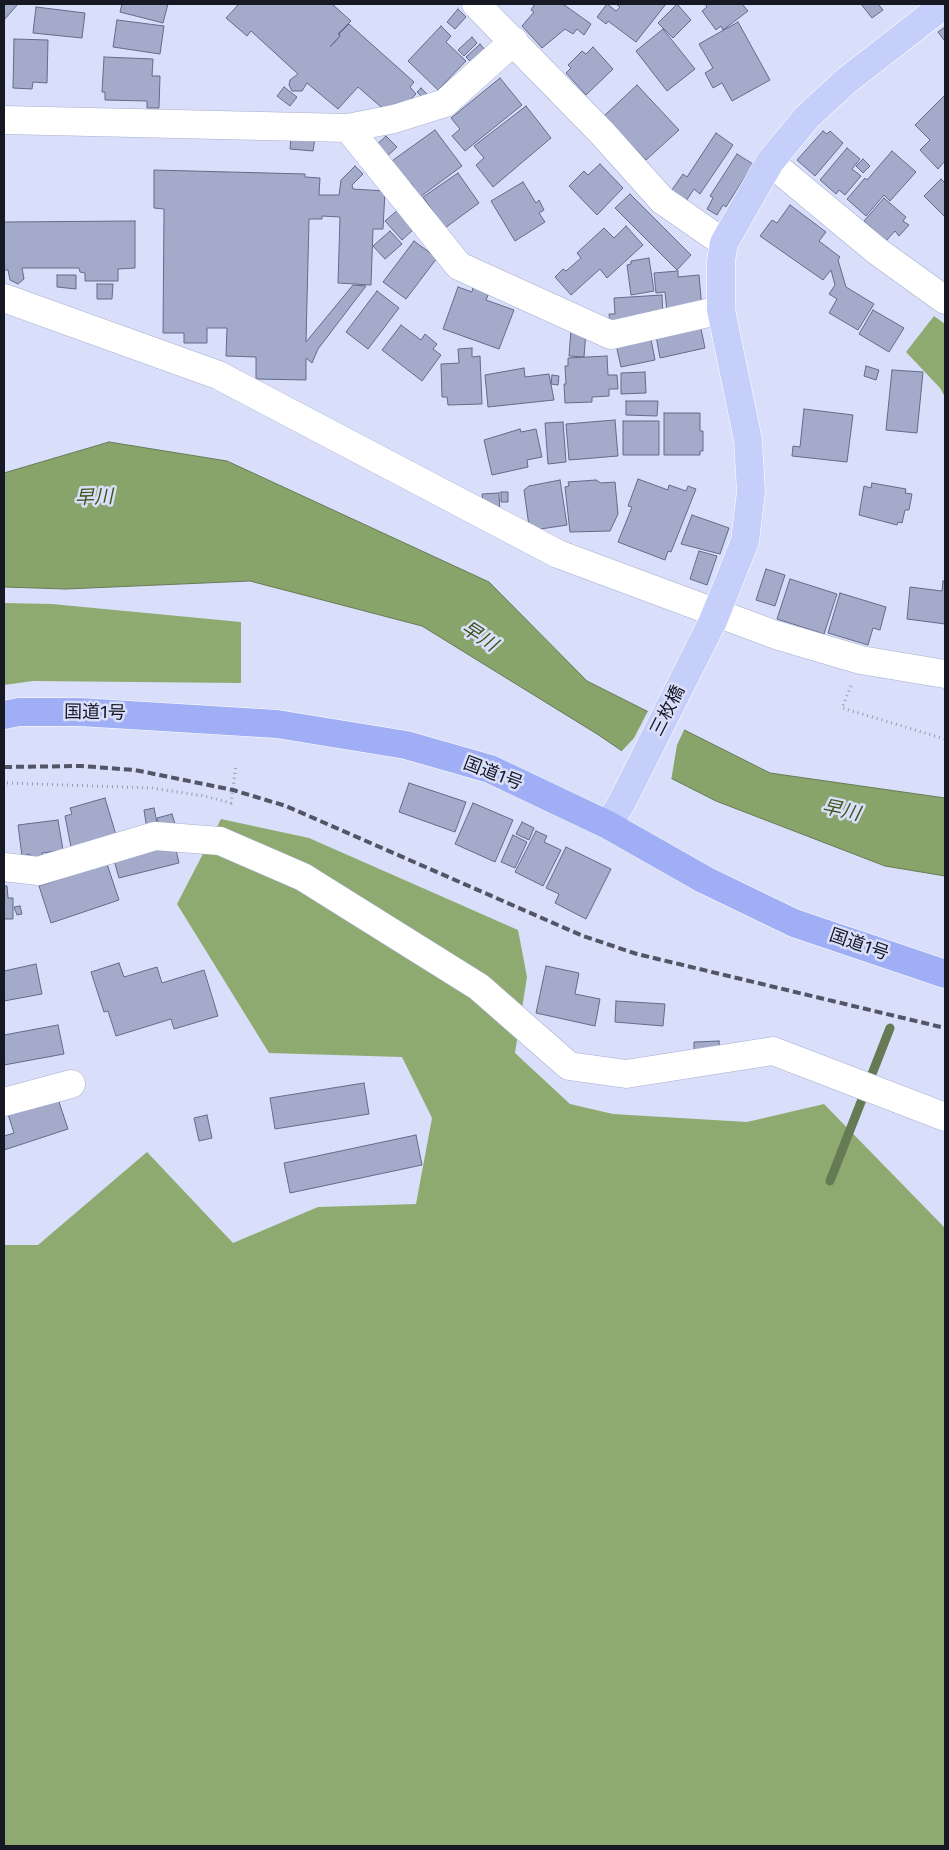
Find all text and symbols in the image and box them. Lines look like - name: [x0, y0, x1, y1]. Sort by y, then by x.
- water label: 早川: [75, 486, 113, 510]
- water label: 早川: [457, 617, 501, 657]
- street label: 三枚橋: [646, 682, 690, 740]
- street label: 国道1号: [64, 702, 126, 724]
- street label: 国道1号: [460, 753, 526, 795]
- water label: 早川: [820, 796, 862, 826]
- street label: 国道1号: [826, 925, 892, 965]

